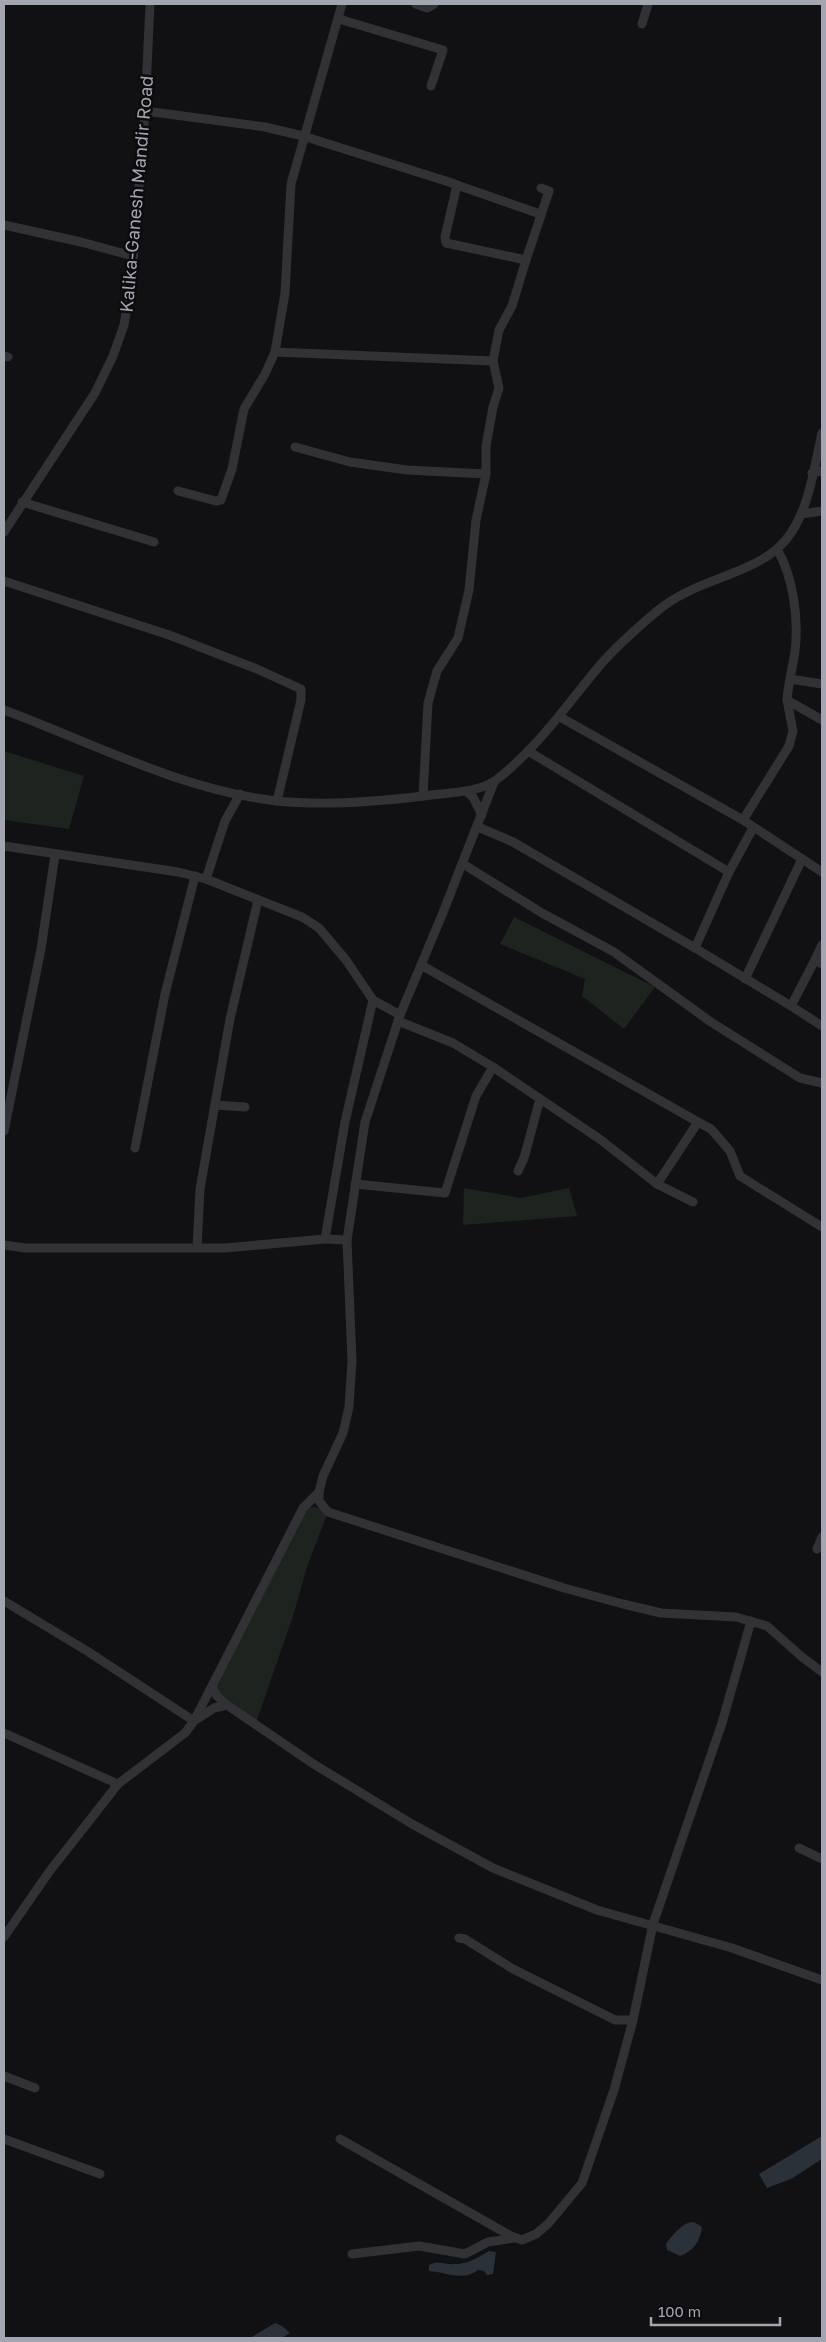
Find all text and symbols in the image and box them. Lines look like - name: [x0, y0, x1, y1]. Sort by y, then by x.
- street label: Kalika-Ganesh Mandir Road: [115, 75, 157, 313]
- scale bar: [651, 2294, 780, 2326]
- text: 100 m: [658, 2302, 701, 2320]

